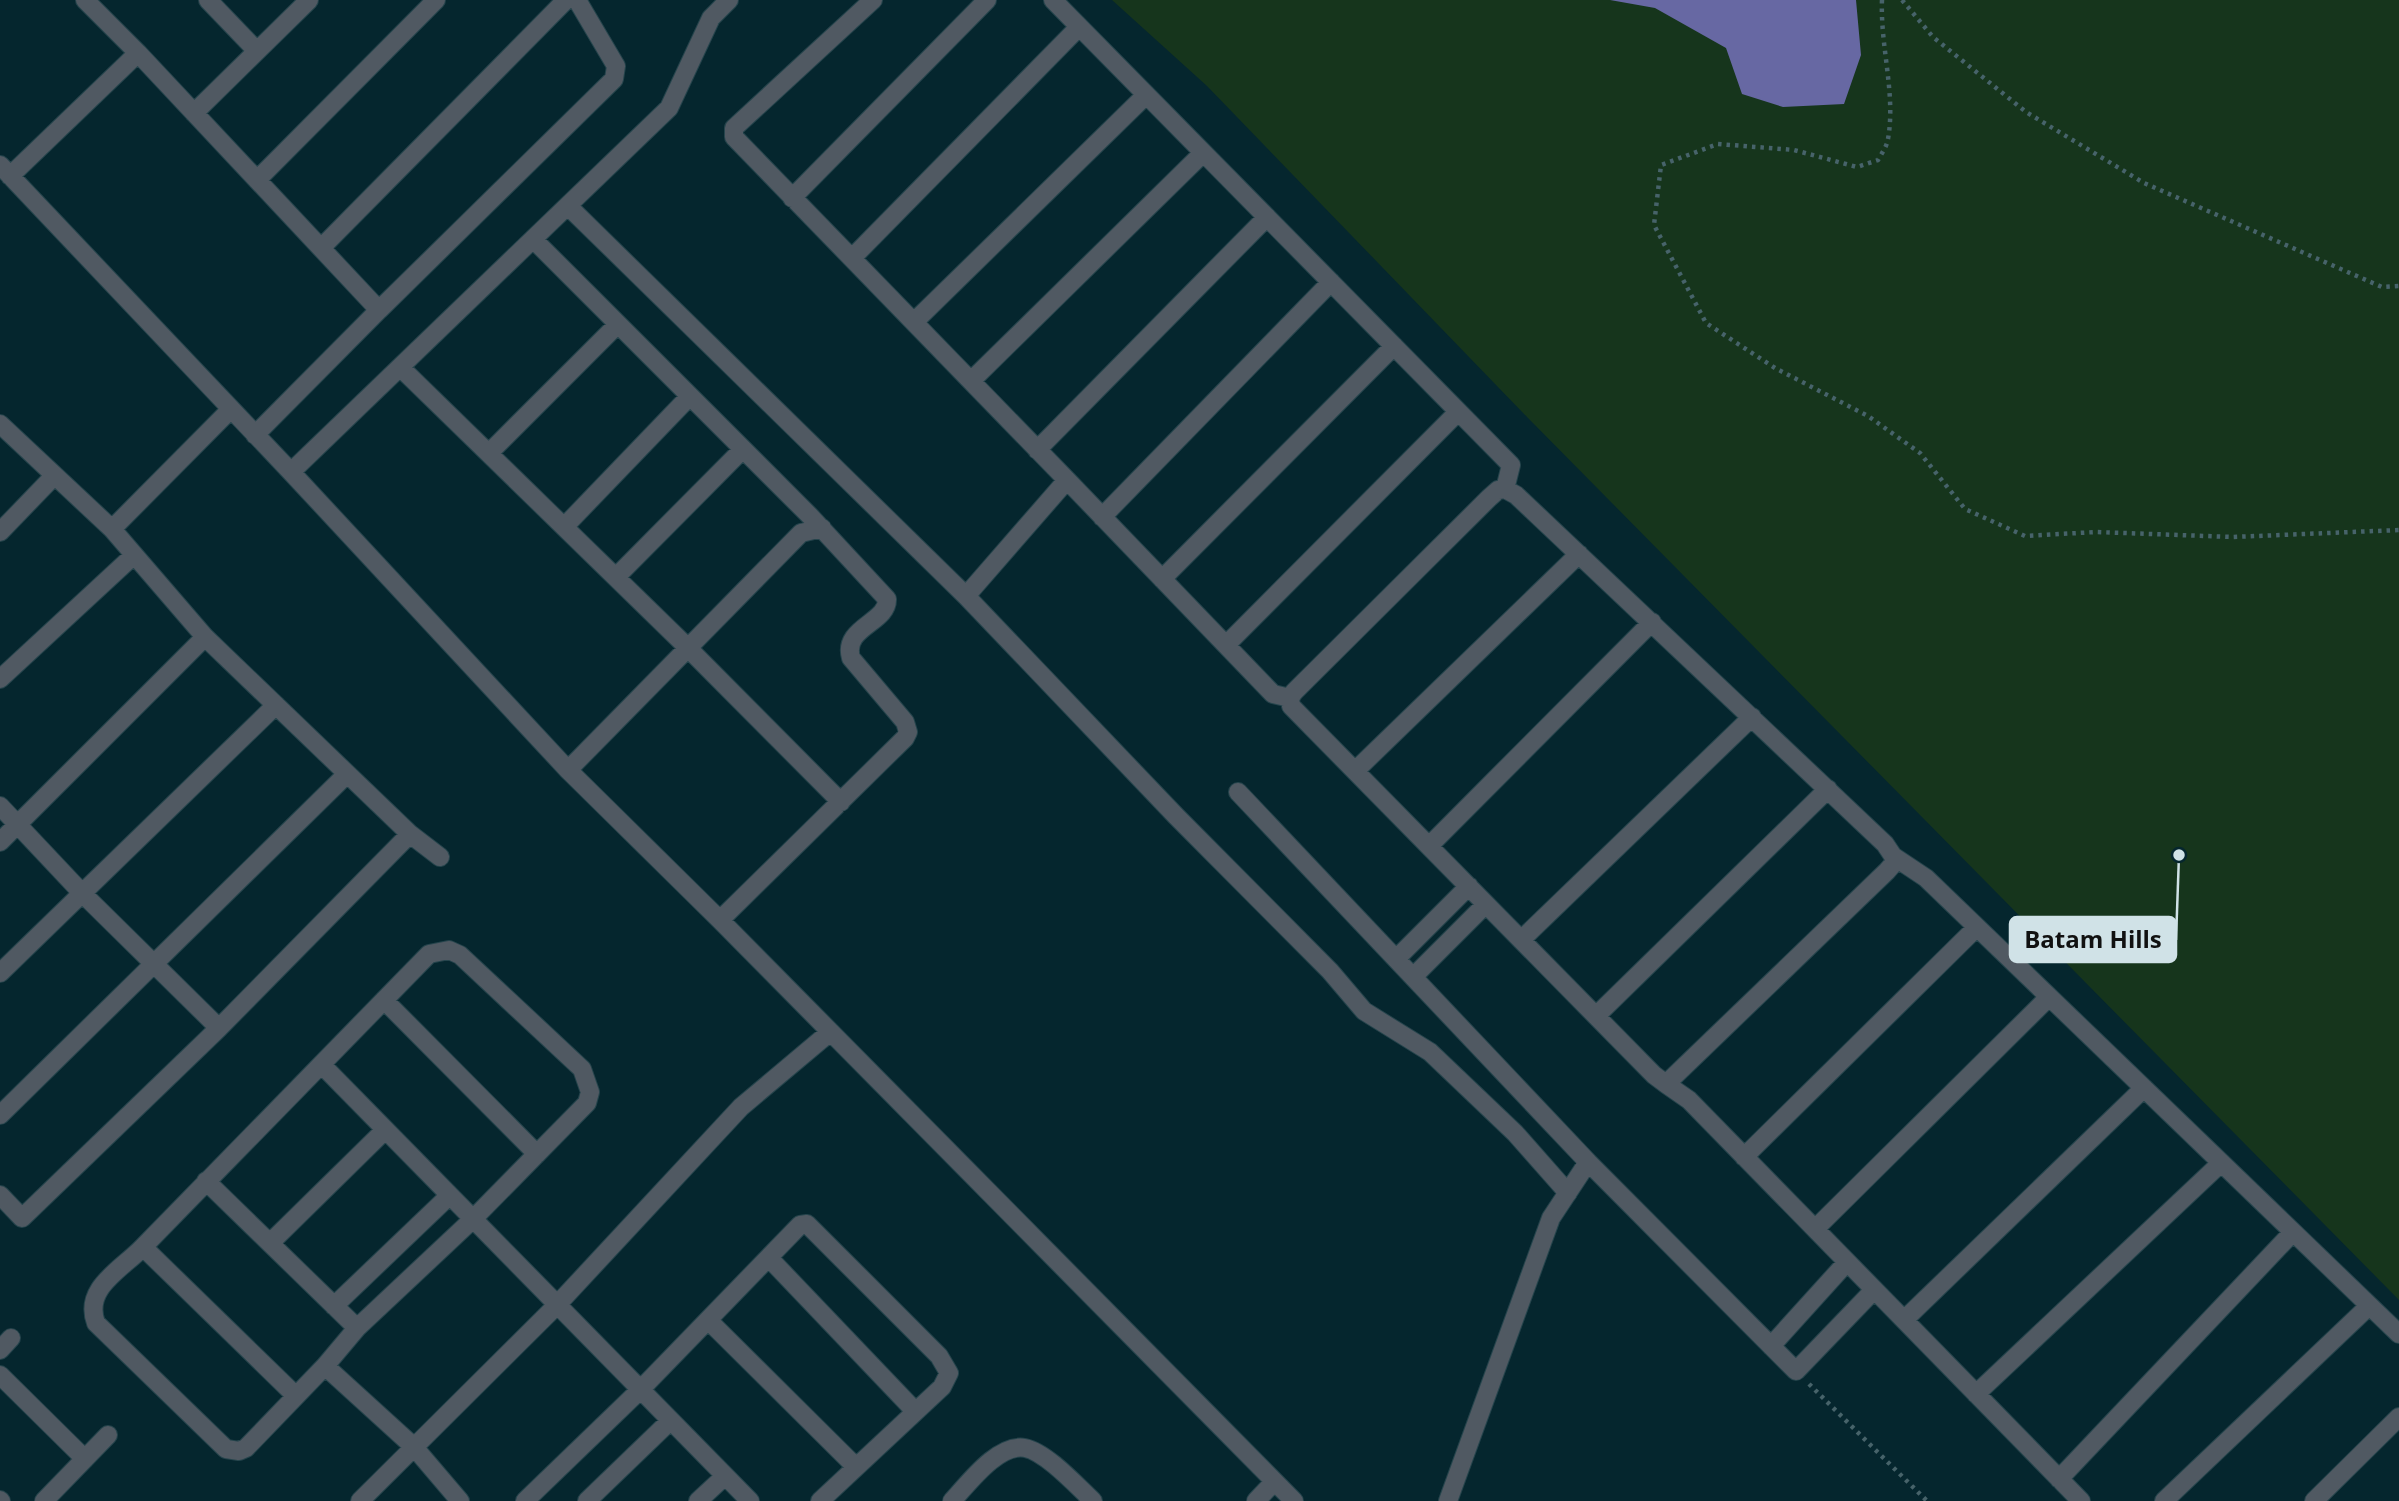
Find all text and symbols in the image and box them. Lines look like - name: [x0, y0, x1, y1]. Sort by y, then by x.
- callout: Batam Hills: [2010, 917, 2176, 962]
- text: Batam Hills: [2024, 922, 2162, 955]

